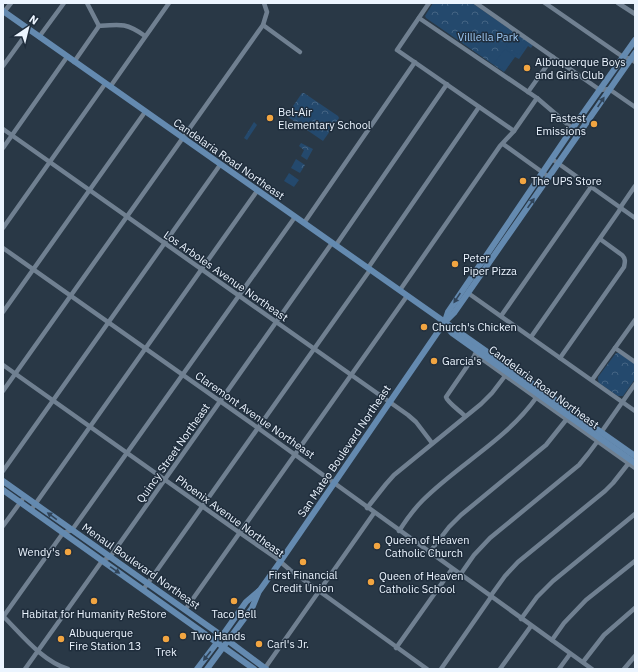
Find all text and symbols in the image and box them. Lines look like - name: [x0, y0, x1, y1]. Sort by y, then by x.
- north arrow: [8, 8, 48, 48]
- text: N: [26, 12, 41, 28]
- park label: Villlella Park: [457, 30, 519, 44]
- place label: Albuquerque Boys and Girls Club: [535, 55, 626, 82]
- marker: Albuquerque Boys and Girls Club: [522, 63, 532, 73]
- one-way arrow: [597, 96, 605, 107]
- place label: Bel-Air Elementary School: [278, 105, 371, 132]
- place label: Fastest Emissions: [536, 111, 586, 138]
- marker: Bel-Air Elementary School: [265, 113, 275, 123]
- street label: Candelaria Road Northeast: [171, 115, 287, 203]
- marker: Fastest Emissions: [589, 119, 599, 129]
- place label: The UPS Store: [531, 174, 602, 188]
- marker: The UPS Store: [518, 176, 528, 186]
- one-way arrow: [527, 198, 535, 209]
- street label: Los Arboles Avenue Northeast: [161, 228, 291, 324]
- place label: Peter Piper Pizza: [463, 251, 517, 278]
- marker: Peter Piper Pizza: [450, 259, 460, 269]
- one-way arrow: [453, 293, 461, 303]
- place label: Church's Chicken: [432, 320, 517, 334]
- marker: Church's Chicken: [419, 322, 429, 332]
- street label: Candelaria Road Northeast: [486, 342, 602, 432]
- place label: Garcia's: [442, 354, 482, 368]
- marker: Garcia's: [429, 356, 439, 366]
- street label: Claremont Avenue Northeast: [193, 368, 318, 462]
- street label: San Mateo Boulevard Northeast: [294, 382, 394, 520]
- street label: Quincy Street Northeast: [133, 400, 213, 506]
- street label: Phoenix Avenue Northeast: [173, 472, 287, 560]
- one-way arrow: [47, 512, 58, 520]
- street label: Menaul Boulevard Northeast: [79, 520, 203, 612]
- place label: Queen of Heaven Catholic Church: [385, 533, 469, 560]
- marker: Queen of Heaven Catholic Church: [372, 541, 382, 551]
- place label: Wendy's: [18, 545, 60, 559]
- marker: Wendy's: [63, 547, 73, 557]
- marker: First Financial Credit Union: [298, 557, 308, 567]
- one-way arrow: [109, 566, 120, 574]
- place label: First Financial Credit Union: [268, 568, 338, 595]
- place label: Queen of Heaven Catholic School: [379, 569, 463, 596]
- marker: Queen of Heaven Catholic School: [366, 577, 376, 587]
- marker: Habitat for Humanity ReStore: [89, 596, 99, 606]
- marker: Taco Bell: [229, 596, 239, 606]
- place label: Habitat for Humanity ReStore: [22, 607, 166, 621]
- place label: Taco Bell: [212, 607, 256, 621]
- place label: Albuquerque Fire Station 13: [69, 626, 141, 653]
- place label: Two Hands: [191, 629, 246, 643]
- marker: Two Hands: [178, 631, 188, 641]
- marker: Albuquerque Fire Station 13: [56, 634, 66, 644]
- marker: Trek: [161, 634, 171, 644]
- place label: Carl's Jr.: [267, 637, 309, 651]
- marker: Carl's Jr.: [254, 639, 264, 649]
- place label: Trek: [155, 645, 177, 659]
- one-way arrow: [203, 650, 211, 661]

